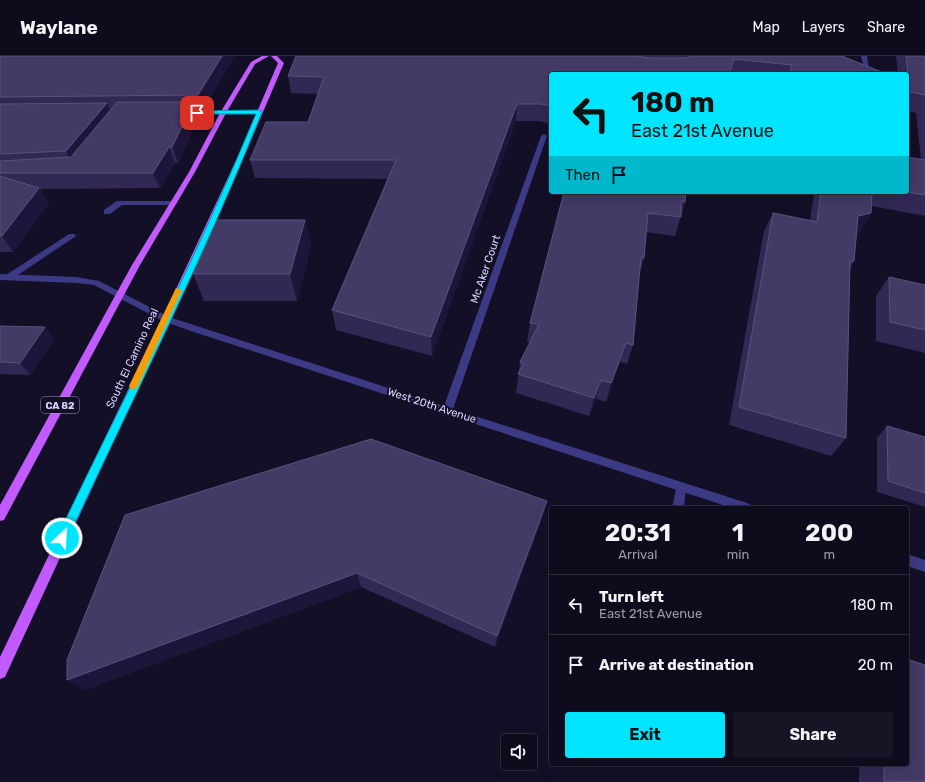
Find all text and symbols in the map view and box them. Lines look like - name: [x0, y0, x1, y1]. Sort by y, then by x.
- text: Waylane: [20, 16, 98, 39]
- text: Map: [753, 19, 780, 36]
- text: Layers: [802, 19, 845, 36]
- text: Share: [867, 19, 905, 36]
- text: 180 m: [631, 86, 715, 119]
- icon: left: [565, 88, 617, 140]
- pin: [180, 96, 214, 130]
- icon: arrive: [186, 102, 208, 124]
- text: East 21st Avenue: [631, 120, 774, 142]
- icon: arrive: [608, 164, 630, 186]
- text: Then: [565, 166, 600, 184]
- street label: Mc Aker Court: [468, 233, 503, 305]
- street label: South El Camino Real: [104, 306, 161, 410]
- street label: West 20th Avenue: [386, 385, 478, 426]
- road number: CA 82: [41, 397, 79, 413]
- position arrow: [41, 517, 83, 559]
- text: 20:31: [605, 519, 671, 547]
- text: 1: [732, 519, 744, 547]
- text: 200: [805, 519, 853, 547]
- text: Arrival: [618, 547, 657, 562]
- text: min: [727, 547, 749, 562]
- text: m: [823, 547, 835, 562]
- text: Turn left: [599, 588, 664, 606]
- icon: left: [565, 594, 587, 616]
- text: 180 m: [851, 596, 893, 614]
- text: East 21st Avenue: [599, 606, 702, 621]
- icon: arrive: [565, 654, 587, 676]
- text: Arrive at destination: [599, 656, 754, 674]
- text: 20 m: [858, 656, 893, 674]
- button: Exit: [565, 712, 725, 758]
- button: Share: [733, 712, 893, 758]
- map controls: [501, 734, 537, 770]
- button: sound: [501, 734, 537, 770]

